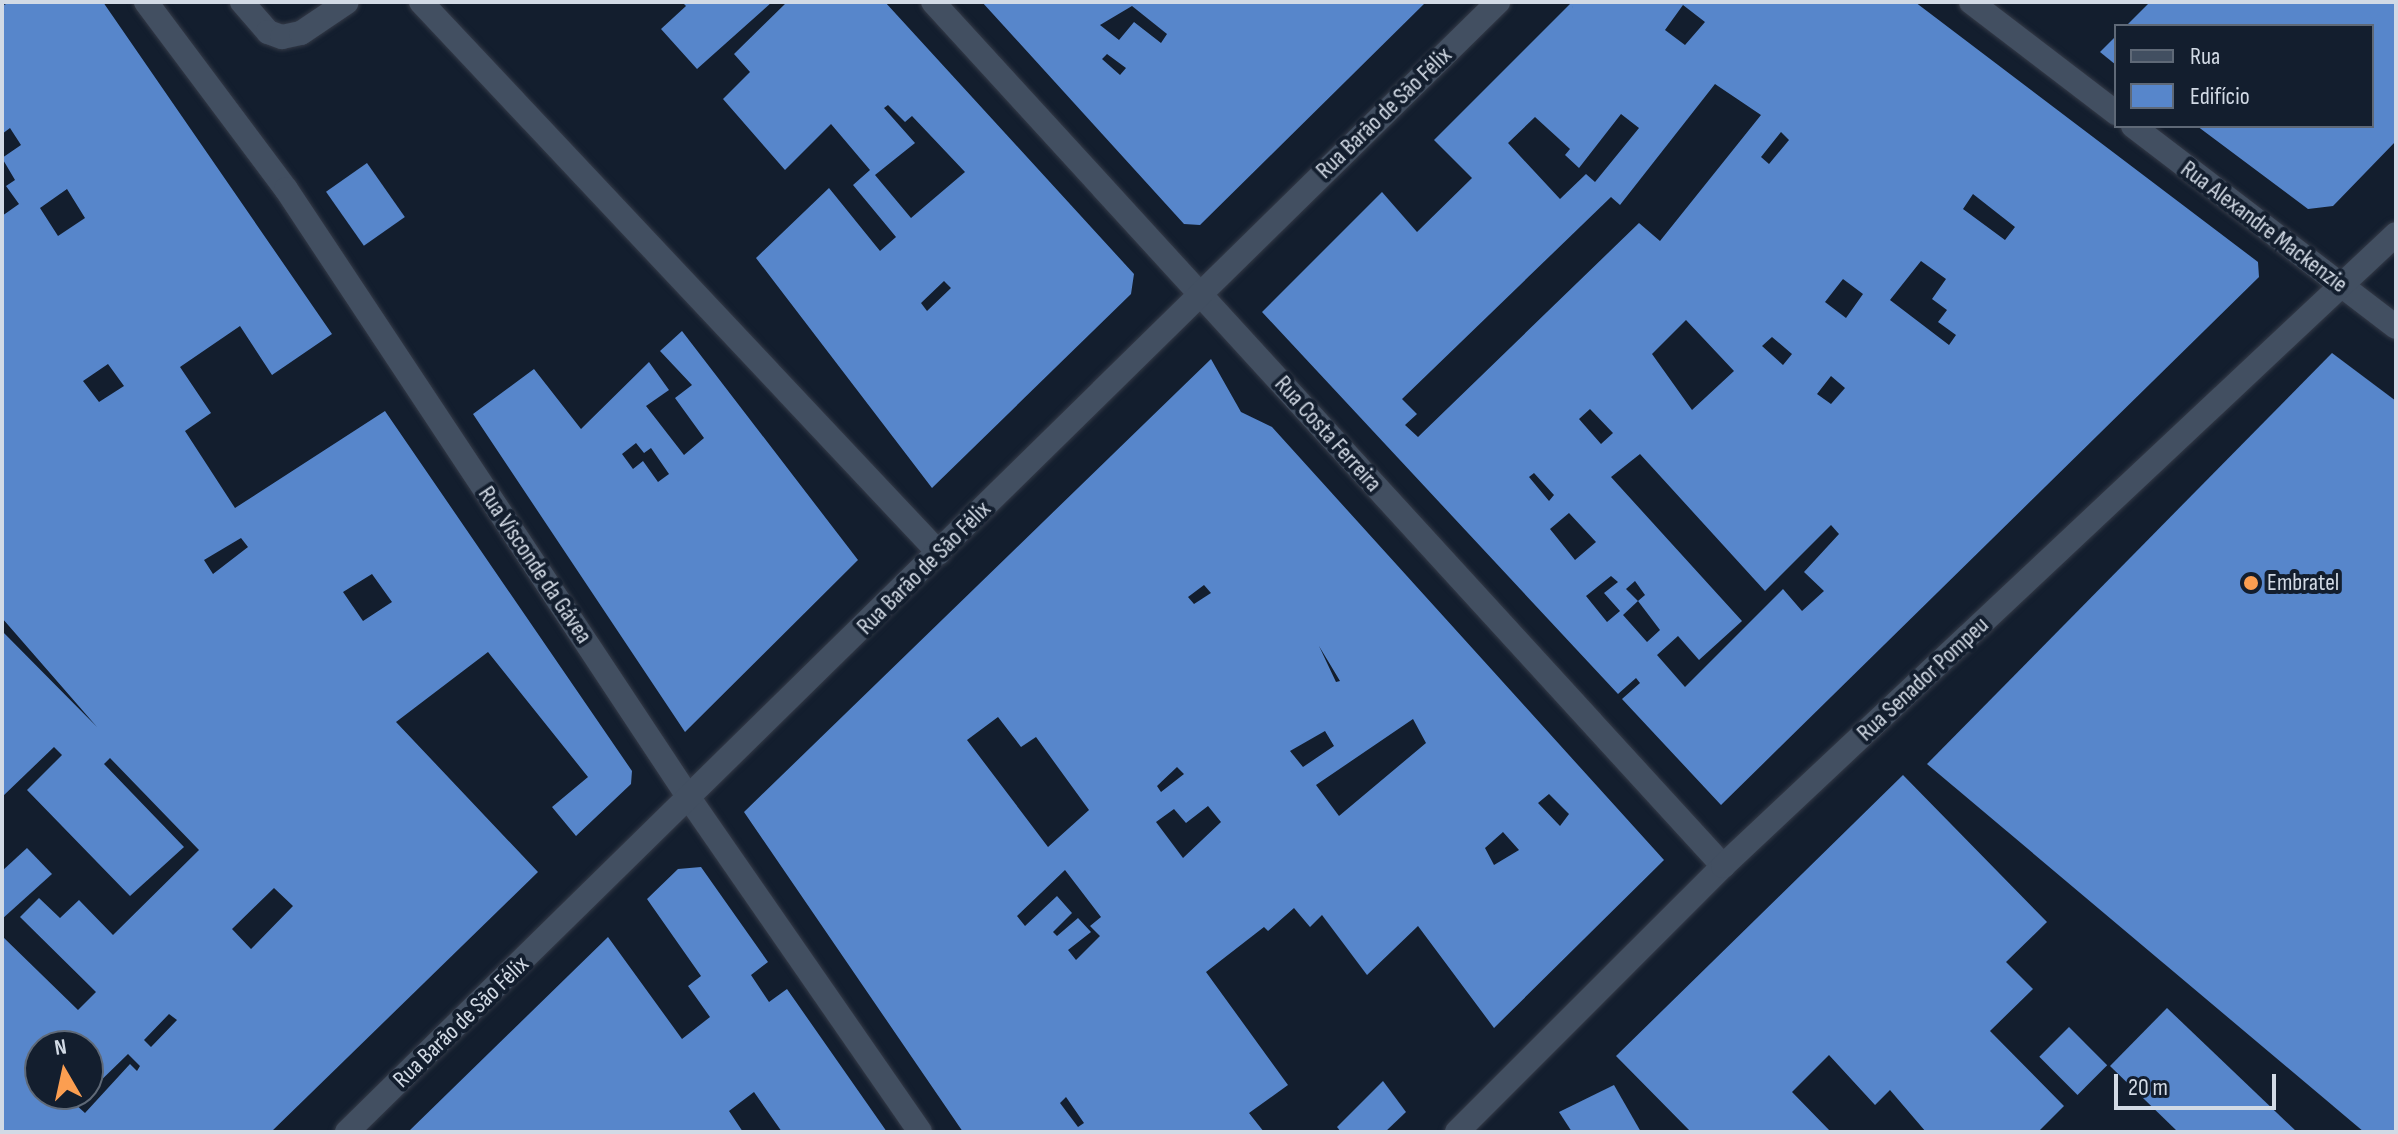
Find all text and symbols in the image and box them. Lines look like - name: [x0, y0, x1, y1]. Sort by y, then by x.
- legend: [2114, 24, 2374, 128]
- street label: Rua Barão de São Félix: [1310, 41, 1458, 185]
- text: Rua: [2190, 42, 2220, 71]
- text: Edifício: [2190, 82, 2250, 111]
- street label: Rua Alexandre Mackenzie: [2175, 155, 2353, 299]
- street label: Rua Costa Ferreira: [1268, 370, 1388, 498]
- street label: Rua Visconde da Gávea: [472, 481, 598, 649]
- street label: Rua Barão de São Félix: [851, 495, 997, 641]
- place label: Embratel: [2267, 569, 2339, 597]
- marker: Embratel: [2242, 574, 2260, 592]
- street label: Rua Senador Pompeu: [1851, 611, 1995, 747]
- street label: Rua Barão de São Félix: [387, 950, 535, 1094]
- north arrow: [24, 1030, 104, 1110]
- text: N: [53, 1034, 68, 1062]
- scale bar: [2118, 1058, 2280, 1108]
- text: 20 m: [2128, 1073, 2168, 1102]

